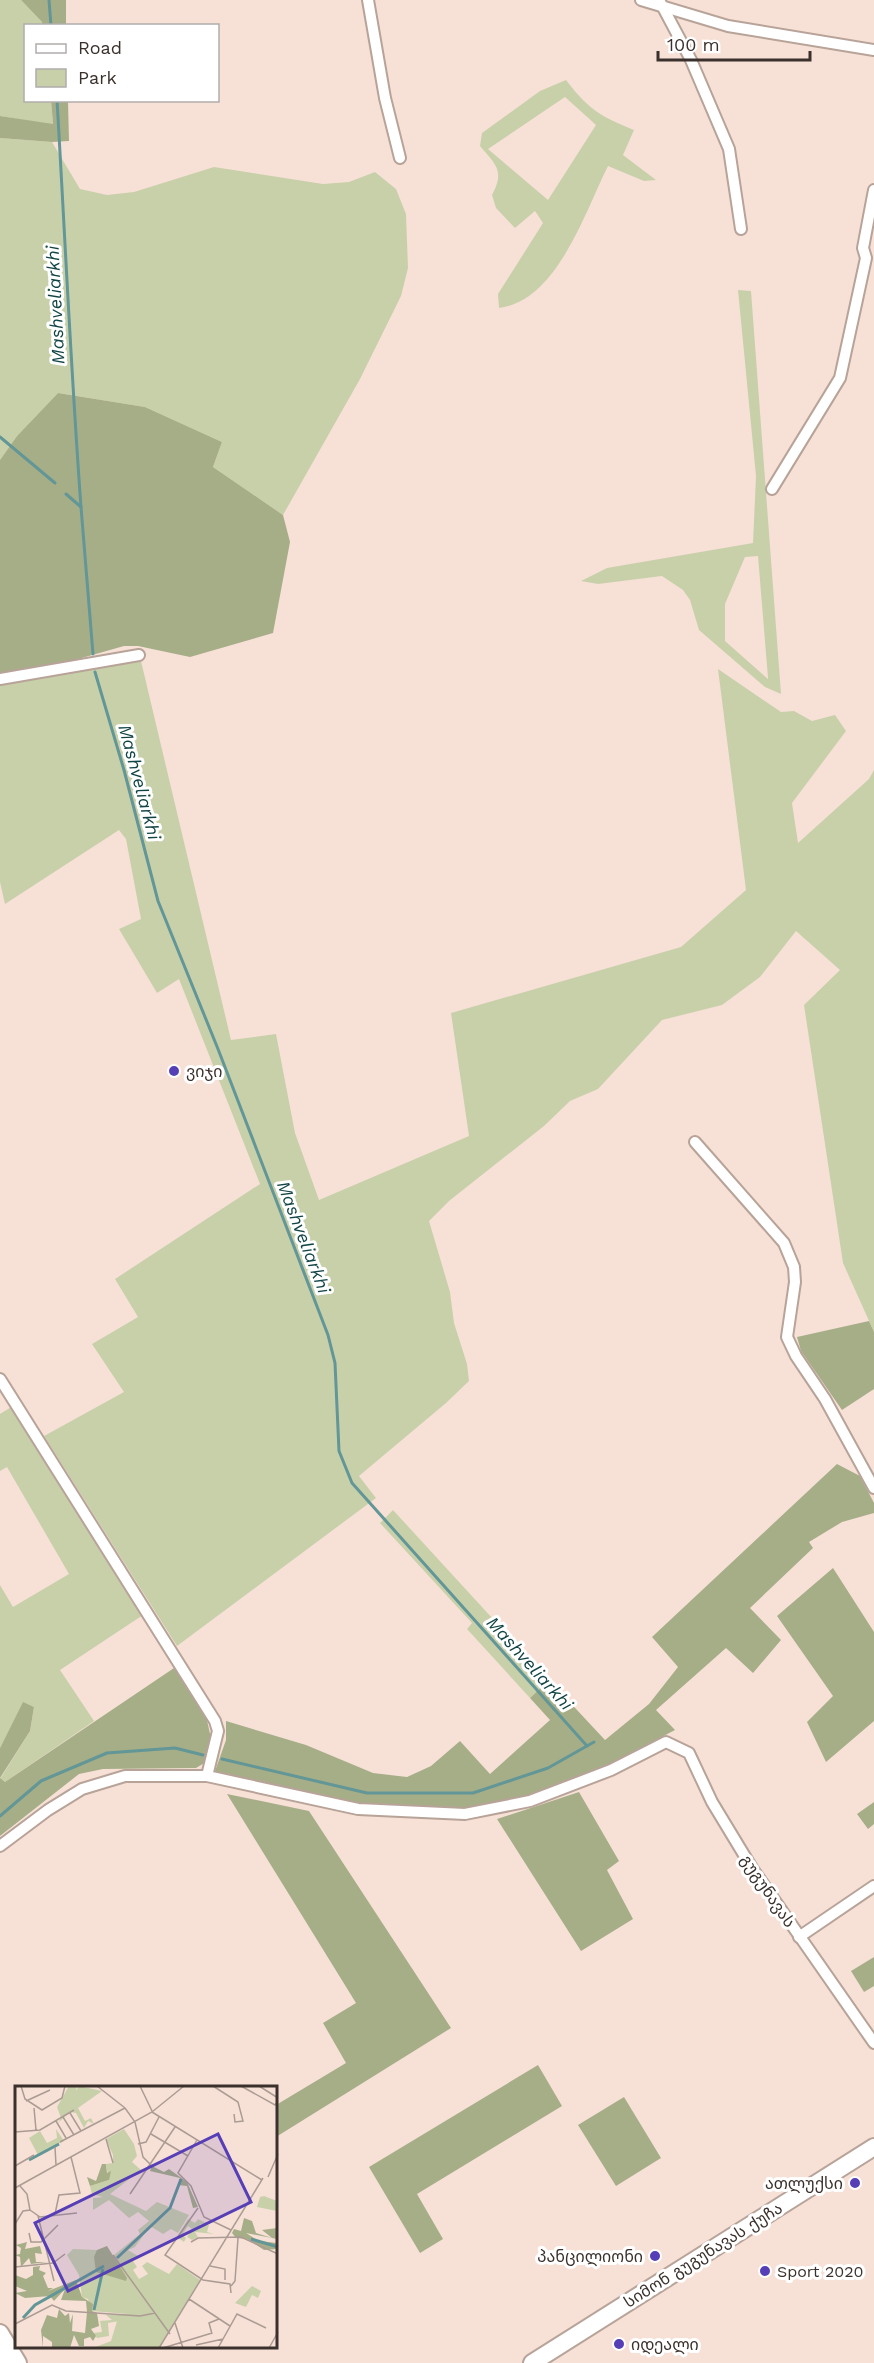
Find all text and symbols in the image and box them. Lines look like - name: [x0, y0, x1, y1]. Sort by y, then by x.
- legend: [24, 24, 219, 102]
- scale bar: [658, 24, 810, 62]
- text: 100 m: [667, 34, 720, 55]
- text: Road: [78, 37, 122, 58]
- text: Park: [78, 67, 117, 88]
- water label: Mashveliarkhi: [41, 244, 69, 365]
- water label: Mashveliarkhi: [115, 722, 166, 843]
- place label: ვიჯი: [186, 1062, 222, 1081]
- marker: ვიჯი: [167, 1064, 181, 1078]
- water label: Mashveliarkhi: [273, 1178, 336, 1297]
- water label: Mashveliarkhi: [483, 1612, 578, 1715]
- street label: გუგუნავას: [737, 1851, 799, 1931]
- inset map: [15, 2086, 278, 2348]
- place label: ათლუქსი: [765, 2174, 843, 2194]
- marker: ათლუქსი: [848, 2176, 862, 2190]
- street label: სიმონ გუგუნავას ქუჩა: [620, 2198, 786, 2312]
- place label: პანცილიონი: [537, 2247, 643, 2267]
- marker: პანცილიონი: [648, 2249, 662, 2263]
- place label: Sport 2020: [777, 2262, 864, 2281]
- marker: Sport 2020: [758, 2264, 772, 2278]
- place label: იდეალი: [631, 2335, 699, 2355]
- marker: იდეალი: [612, 2337, 626, 2351]

